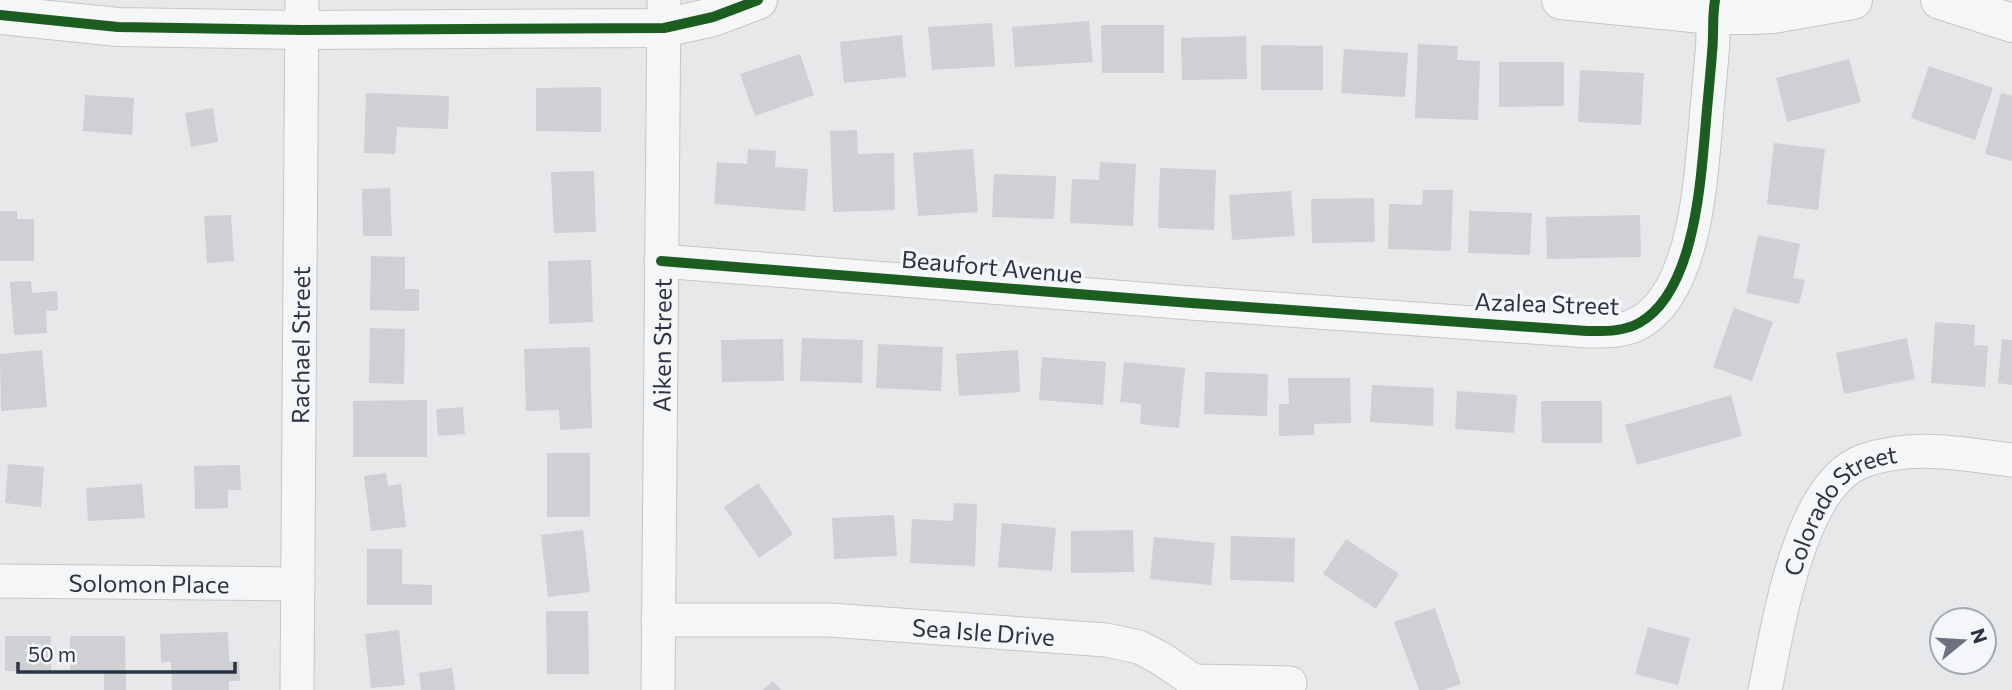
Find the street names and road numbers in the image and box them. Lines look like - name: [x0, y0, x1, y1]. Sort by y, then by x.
- street label: Beaufort Avenue: [900, 244, 1084, 288]
- street label: Rachael Street: [284, 266, 315, 424]
- street label: Aiken Street: [646, 278, 676, 412]
- street label: Azalea Street: [1474, 286, 1620, 320]
- street label: Colorado Street: [1777, 438, 1899, 579]
- street label: Solomon Place: [68, 567, 230, 598]
- street label: Sea Isle Drive: [911, 612, 1056, 651]

